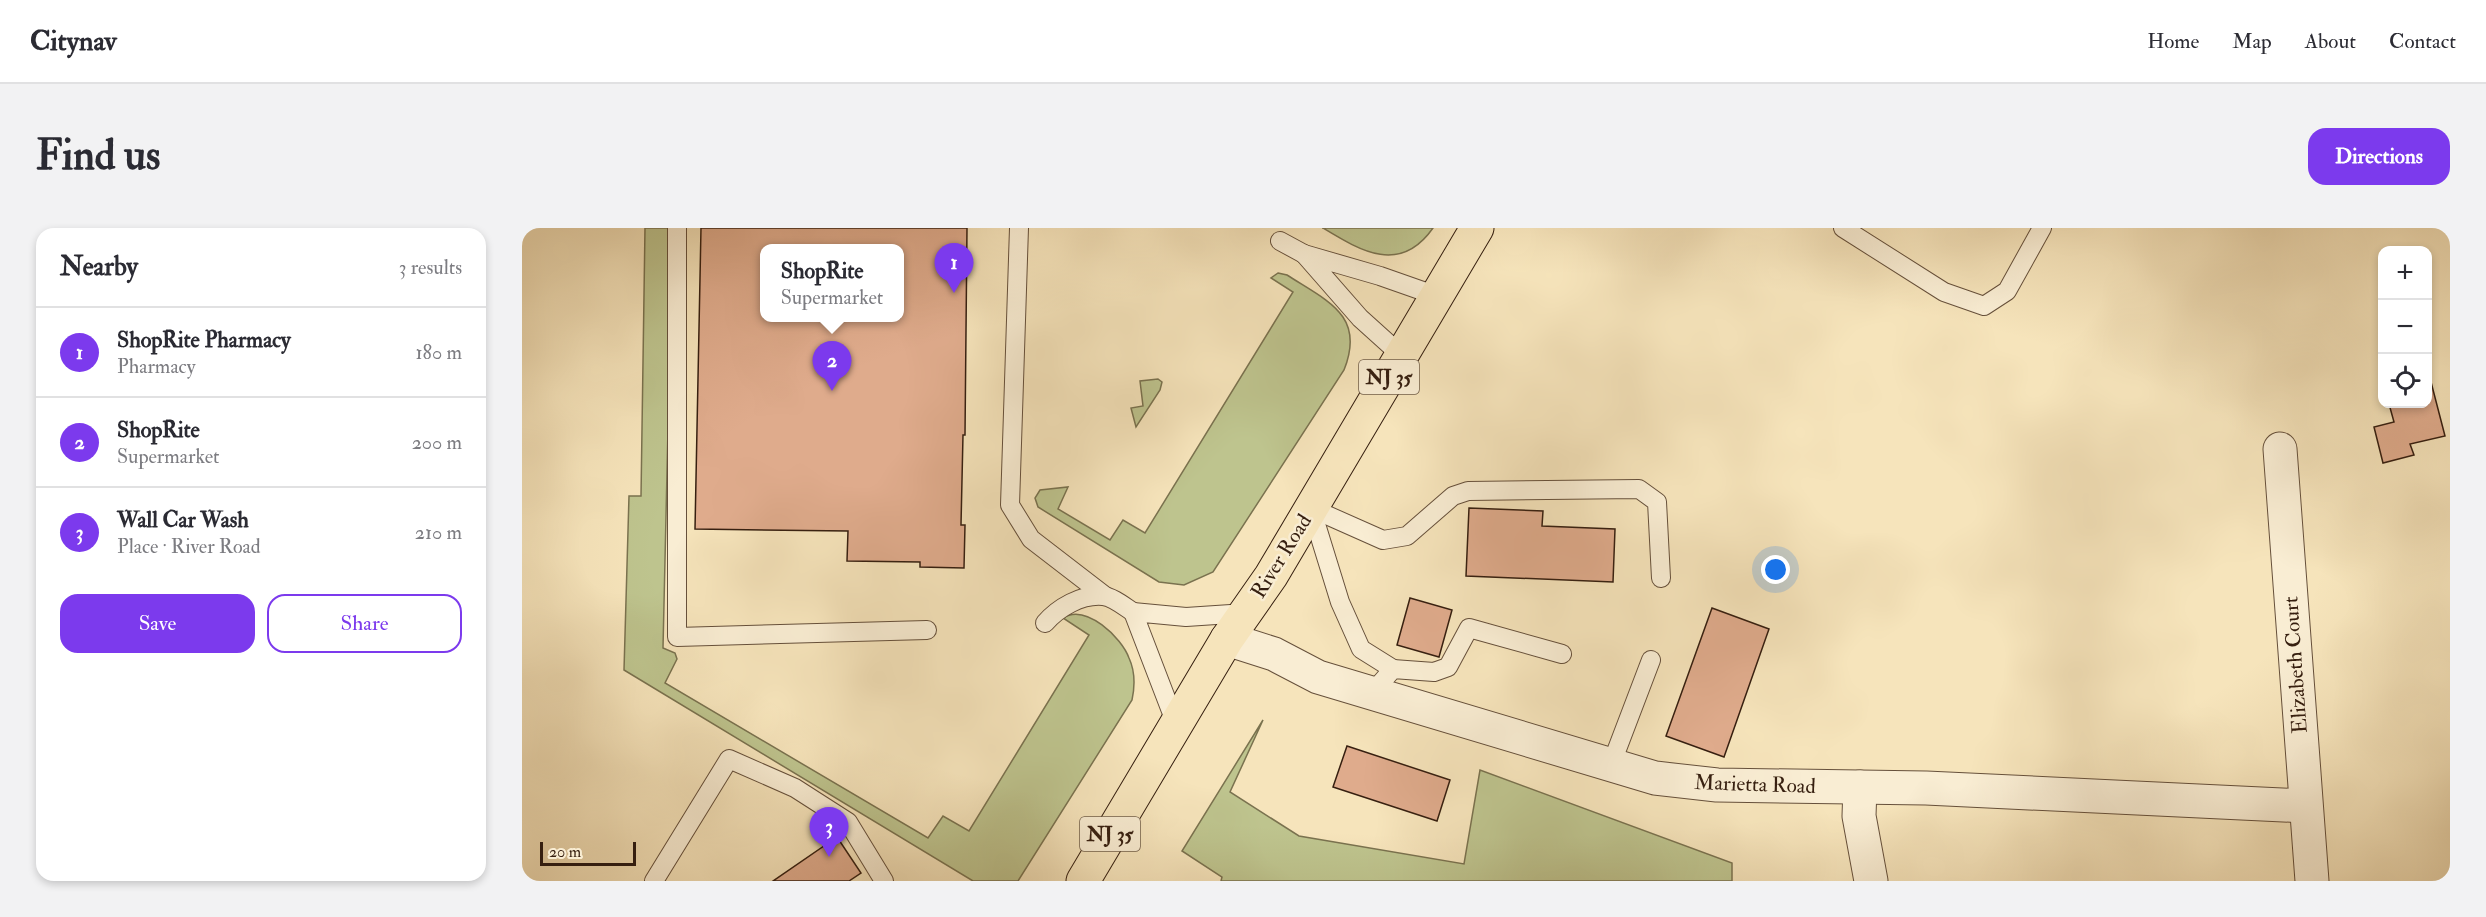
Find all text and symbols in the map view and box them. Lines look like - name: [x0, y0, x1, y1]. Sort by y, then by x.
- text: Citynav: [30, 24, 117, 59]
- text: Home: [2147, 28, 2199, 55]
- text: Map: [2232, 28, 2272, 55]
- text: About: [2305, 28, 2356, 55]
- text: Contact: [2389, 28, 2456, 55]
- button: Directions: [2308, 128, 2450, 185]
- text: Find us: [36, 130, 160, 182]
- popup: [760, 244, 904, 322]
- pin: 1: [934, 244, 974, 293]
- map controls: [2378, 246, 2432, 408]
- button: +: [2378, 246, 2432, 300]
- text: Nearby: [60, 251, 138, 283]
- text: 3 results: [399, 255, 462, 280]
- text: ShopRite: [781, 257, 864, 285]
- text: Supermarket: [781, 285, 883, 310]
- button: −: [2378, 300, 2432, 354]
- text: ShopRite Pharmacy: [117, 326, 291, 354]
- text: 1: [76, 340, 83, 365]
- text: 180 m: [415, 340, 462, 365]
- pin: 2: [812, 342, 852, 391]
- text: Pharmacy: [117, 354, 195, 379]
- button: locate: [2378, 354, 2432, 408]
- road number: NJ 35: [1359, 360, 1419, 394]
- text: ShopRite: [117, 416, 200, 444]
- text: 2: [74, 430, 85, 455]
- text: 200 m: [412, 430, 462, 455]
- text: Supermarket: [117, 444, 220, 469]
- text: Wall Car Wash: [117, 506, 249, 534]
- street label: River Road: [1245, 509, 1318, 603]
- text: 3: [76, 520, 83, 545]
- text: 210 m: [415, 520, 462, 545]
- text: Place · River Road: [117, 534, 261, 559]
- your location: [1761, 555, 1790, 584]
- button: Save: [60, 594, 255, 653]
- button: Share: [267, 594, 462, 653]
- street label: Elizabeth Court: [2277, 595, 2314, 734]
- street label: Marietta Road: [1694, 769, 1817, 800]
- pin: 3: [810, 808, 848, 857]
- road number: NJ 35: [1080, 817, 1140, 851]
- scale bar: [540, 839, 636, 866]
- text: 20 m: [549, 842, 581, 862]

